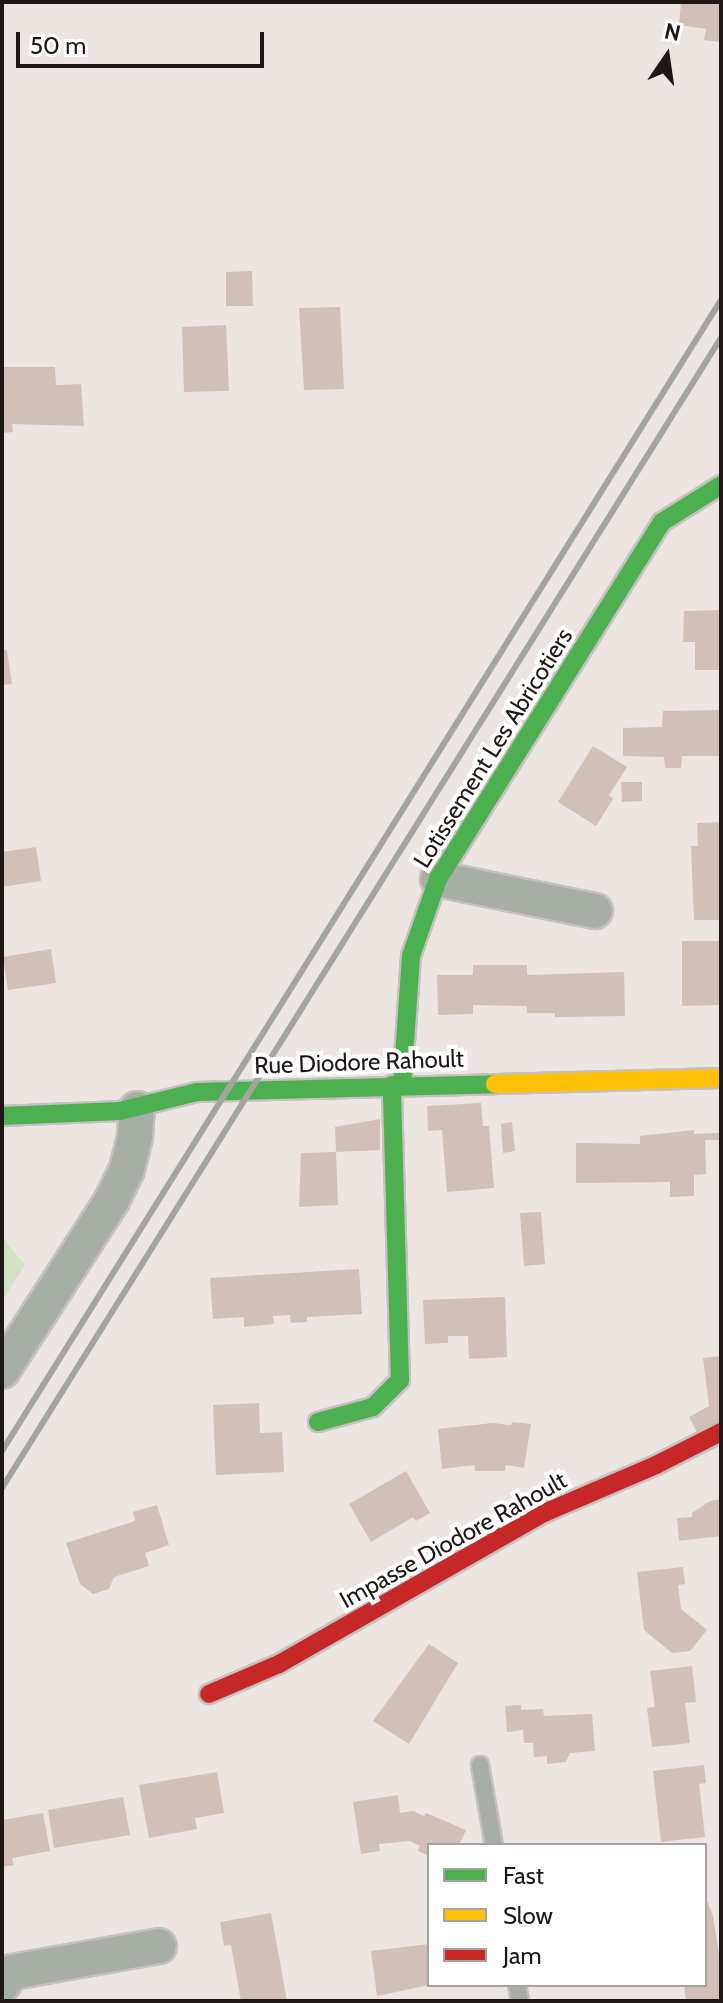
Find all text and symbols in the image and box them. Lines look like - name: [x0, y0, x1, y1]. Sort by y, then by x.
- scale bar: [20, 16, 268, 66]
- north arrow: [627, 16, 707, 96]
- text: N: [662, 17, 683, 47]
- text: 50 m: [30, 31, 86, 60]
- street label: Lotissement Les Abricotiers: [407, 623, 579, 873]
- street label: Rue Diodore Rahoult: [254, 1044, 464, 1080]
- street label: Impasse Diodore Rahoult: [335, 1466, 571, 1614]
- legend: [427, 1843, 707, 1987]
- text: Fast: [503, 1861, 544, 1890]
- text: Slow: [503, 1901, 553, 1930]
- text: Jam: [503, 1941, 541, 1970]

